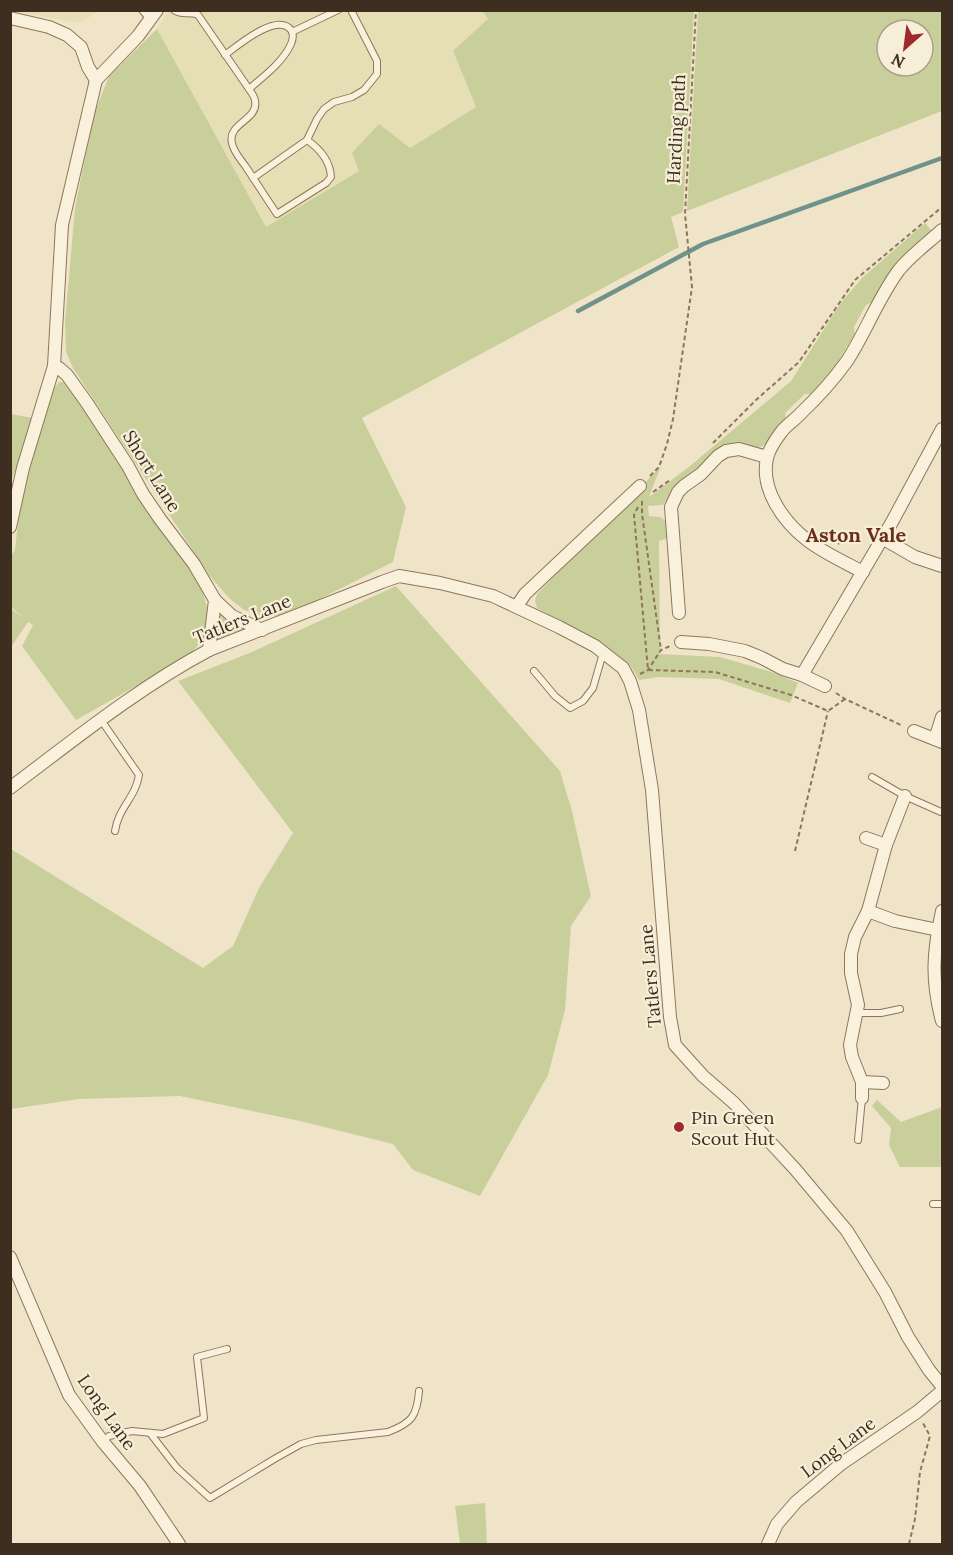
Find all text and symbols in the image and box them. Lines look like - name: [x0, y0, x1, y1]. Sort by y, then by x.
- north arrow: [875, 18, 935, 78]
- text: N: [888, 50, 908, 73]
- street label: Harding path: [662, 73, 690, 185]
- street label: Short Lane: [118, 426, 186, 516]
- district label: Aston Vale: [806, 522, 907, 547]
- street label: Tatlers Lane: [190, 589, 295, 649]
- street label: Tatlers Lane: [634, 923, 666, 1029]
- place label: Pin Green Scout Hut: [691, 1106, 775, 1150]
- marker: Pin Green Scout Hut: [672, 1120, 686, 1134]
- street label: Long Lane: [73, 1370, 142, 1455]
- street label: Long Lane: [796, 1411, 880, 1482]

